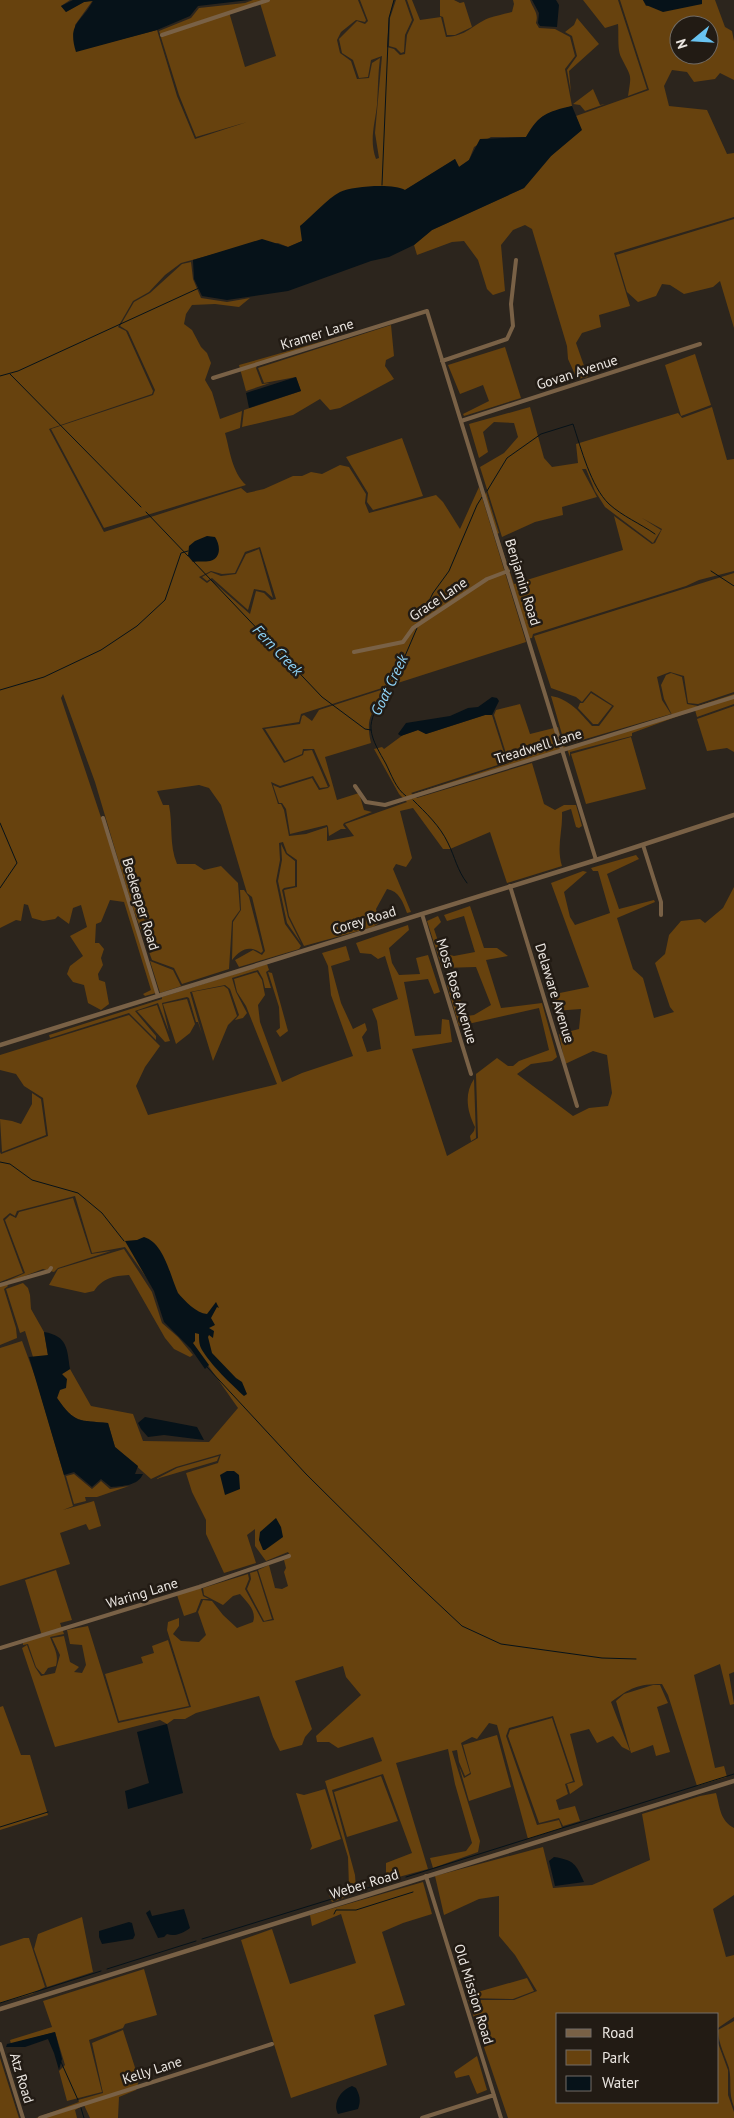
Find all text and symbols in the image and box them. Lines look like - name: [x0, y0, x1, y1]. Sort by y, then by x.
- north arrow: [669, 15, 719, 65]
- text: N: [672, 37, 692, 51]
- street label: Kramer Lane: [278, 314, 356, 354]
- street label: Govan Avenue: [534, 350, 620, 394]
- street label: Benjamin Road: [501, 536, 545, 628]
- street label: Grace Lane: [406, 573, 470, 625]
- water label: Fern Creek: [249, 620, 308, 681]
- water label: Goat Creek: [366, 650, 412, 719]
- street label: Treadwell Lane: [492, 724, 584, 768]
- street label: Beekeeper Road: [118, 856, 164, 952]
- street label: Corey Road: [330, 902, 398, 938]
- street label: Moss Rose Avenue: [432, 936, 482, 1046]
- street label: Delaware Avenue: [531, 941, 579, 1045]
- street label: Waring Lane: [104, 1574, 180, 1612]
- street label: Weber Road: [327, 1865, 401, 1903]
- street label: Old Mission Road: [450, 1942, 498, 2046]
- legend: [556, 2013, 719, 2103]
- text: Road: [602, 2023, 634, 2042]
- text: Park: [602, 2048, 630, 2067]
- street label: Atz Road: [6, 2051, 38, 2105]
- street label: Kelly Lane: [120, 2052, 184, 2088]
- text: Water: [602, 2073, 639, 2092]

